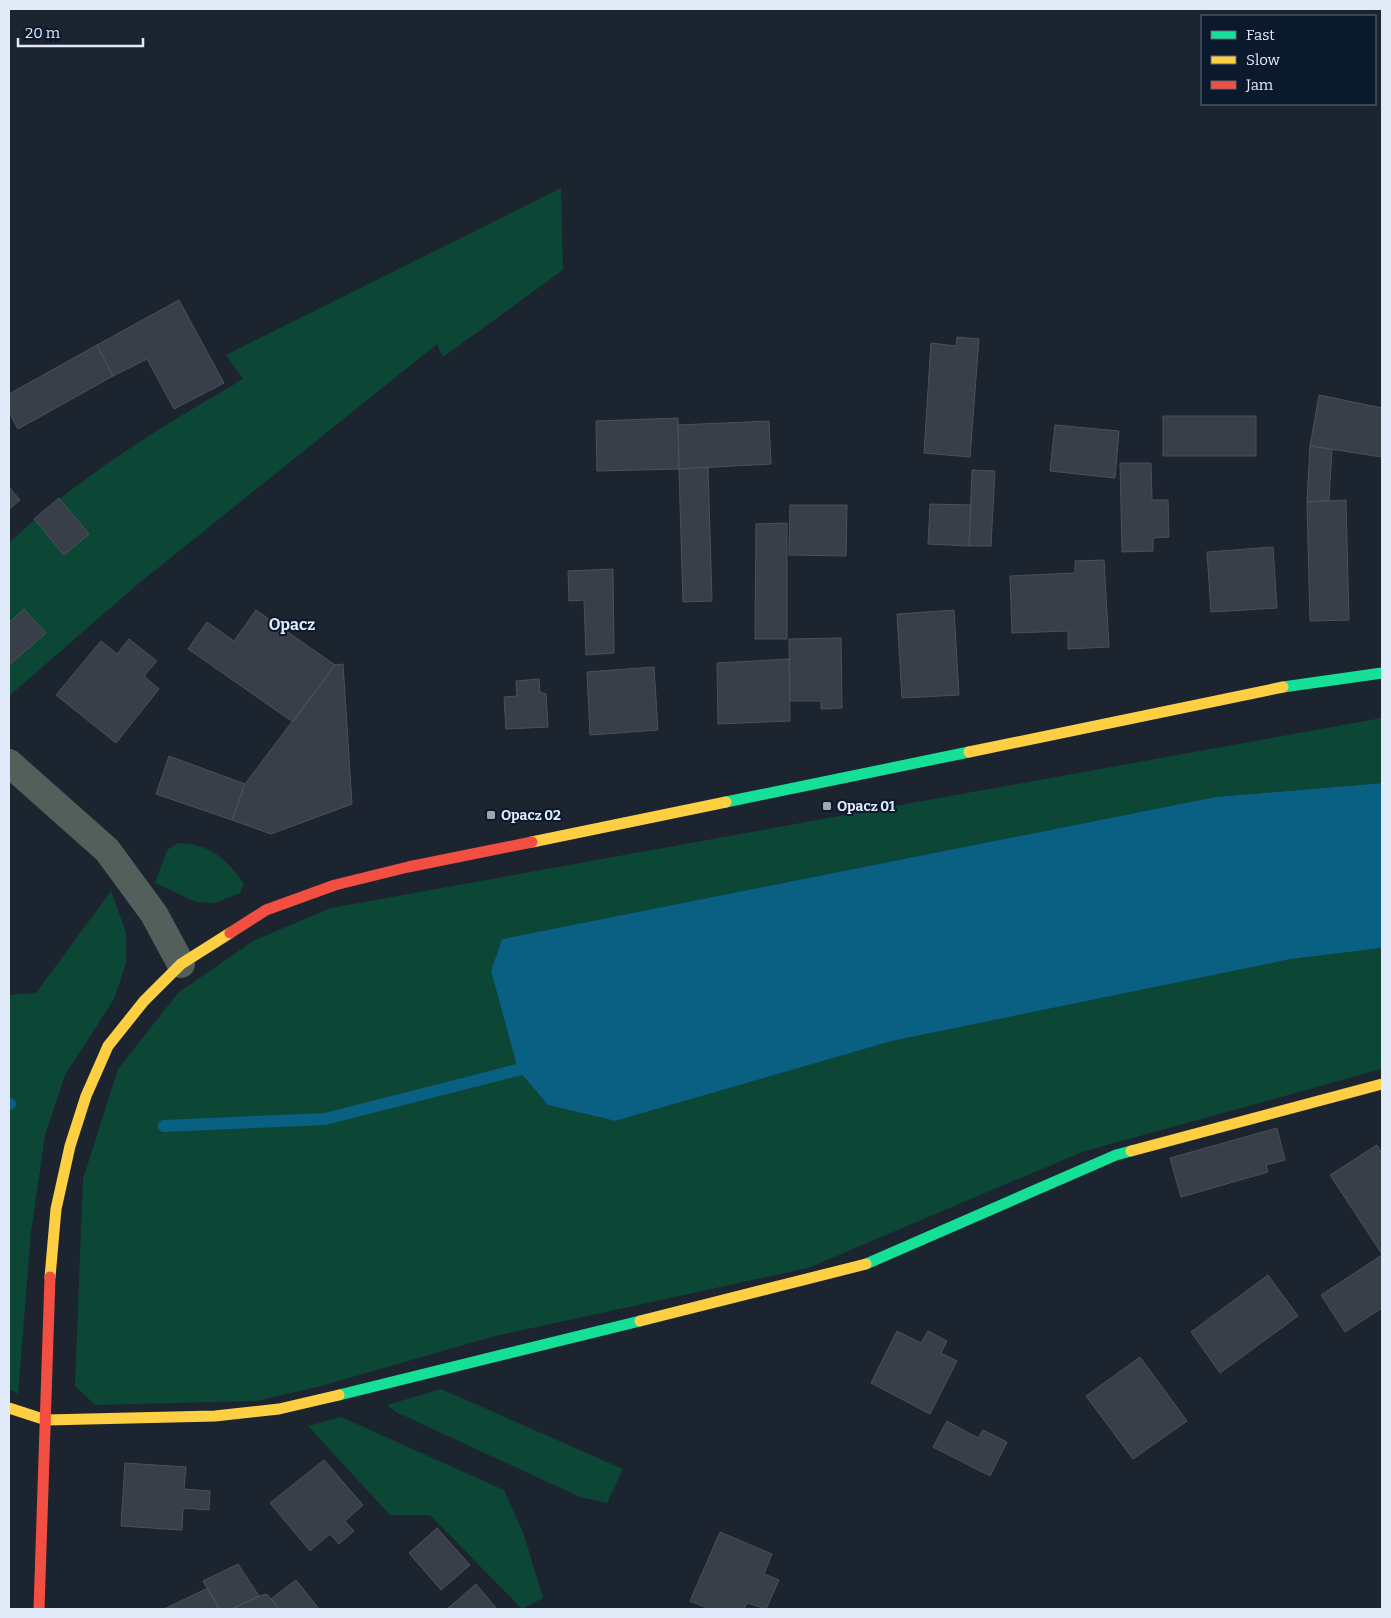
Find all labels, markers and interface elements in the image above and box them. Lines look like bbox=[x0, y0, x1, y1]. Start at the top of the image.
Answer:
scale bar bbox=[18, 15, 142, 47]
legend bbox=[1201, 15, 1376, 105]
text: 20 m bbox=[25, 24, 61, 42]
text: Fast bbox=[1246, 26, 1275, 44]
text: Slow bbox=[1246, 51, 1281, 69]
text: Jam bbox=[1245, 76, 1274, 94]
district label: Opacz bbox=[269, 615, 315, 634]
place label: Opacz 01 bbox=[837, 798, 895, 815]
marker: Opacz 01 bbox=[821, 800, 833, 812]
place label: Opacz 02 bbox=[501, 807, 561, 824]
marker: Opacz 02 bbox=[485, 809, 497, 821]

